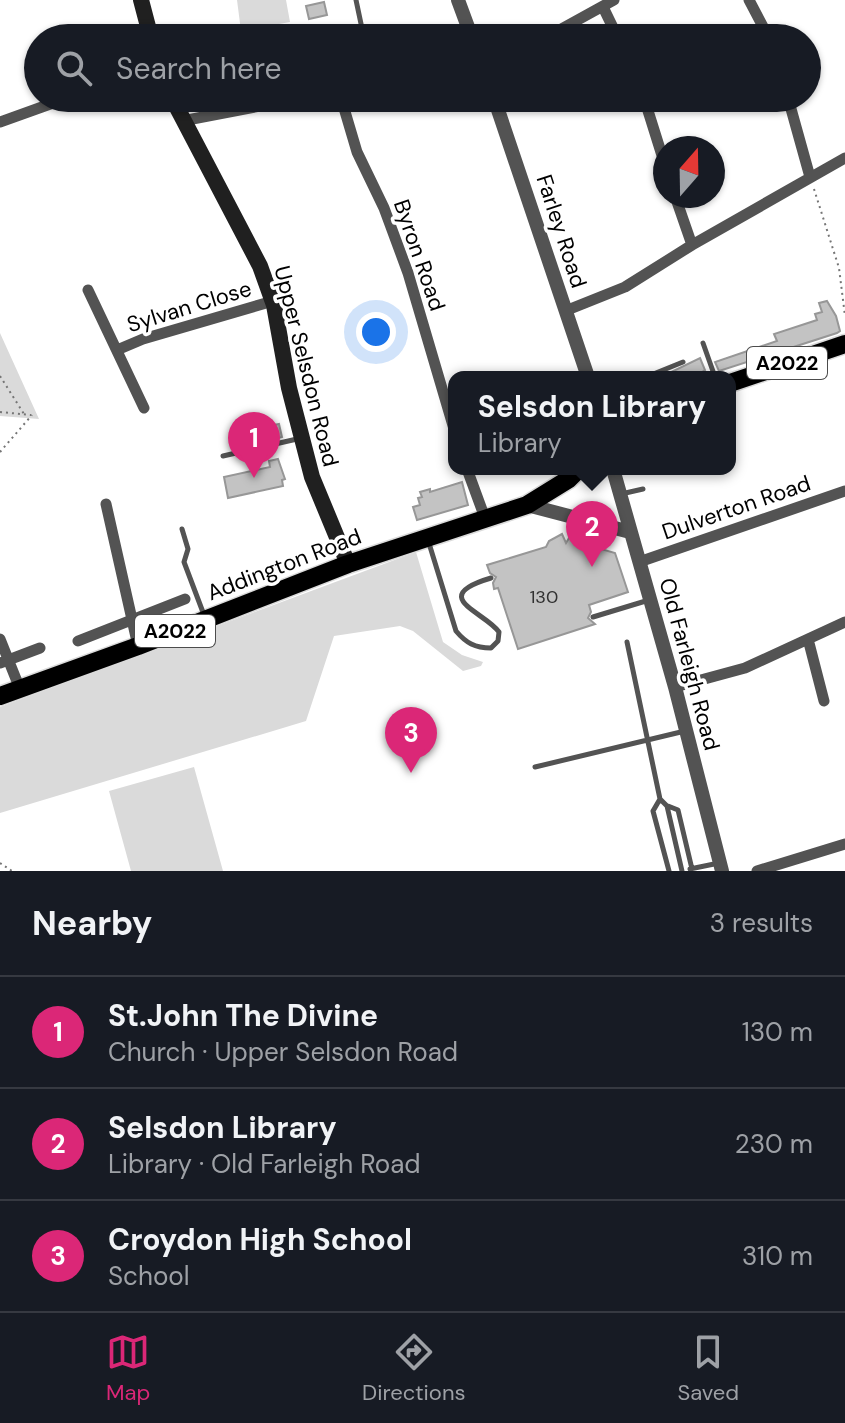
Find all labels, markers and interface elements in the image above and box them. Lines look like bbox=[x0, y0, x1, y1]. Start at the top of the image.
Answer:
search box bbox=[24, 24, 821, 112]
icon: search bbox=[52, 46, 96, 90]
text: Search here bbox=[116, 49, 282, 88]
north arrow bbox=[653, 136, 725, 208]
street label: Farley Road bbox=[530, 171, 593, 291]
street label: Byron Road bbox=[387, 196, 452, 315]
street label: Upper Selsdon Road bbox=[268, 263, 346, 470]
street label: Sylvan Close bbox=[123, 274, 255, 339]
your location bbox=[356, 312, 396, 352]
road number: A2022 bbox=[747, 347, 827, 379]
popup bbox=[448, 371, 736, 475]
text: Selsdon Library bbox=[478, 387, 706, 426]
pin: 1 bbox=[228, 412, 280, 478]
text: Library bbox=[478, 426, 562, 460]
street label: Dulverton Road bbox=[658, 468, 814, 546]
pin: 2 bbox=[566, 501, 618, 567]
street label: Addington Road bbox=[203, 522, 365, 607]
street label: Old Farleigh Road bbox=[653, 575, 726, 754]
house number: 130 bbox=[530, 585, 558, 609]
road number: A2022 bbox=[135, 615, 215, 647]
pin: 3 bbox=[385, 707, 437, 773]
text: Nearby bbox=[32, 901, 152, 946]
text: 3 results bbox=[710, 906, 813, 940]
text: St.John The Divine bbox=[108, 996, 378, 1035]
text: 1 bbox=[53, 1015, 63, 1049]
text: 130 m bbox=[742, 1015, 813, 1049]
text: Church · Upper Selsdon Road bbox=[108, 1035, 458, 1069]
text: Selsdon Library bbox=[108, 1108, 337, 1147]
text: 2 bbox=[50, 1127, 66, 1161]
text: 230 m bbox=[735, 1127, 813, 1161]
text: Library · Old Farleigh Road bbox=[108, 1147, 421, 1181]
text: Croydon High School bbox=[108, 1220, 412, 1259]
text: 3 bbox=[50, 1239, 66, 1273]
text: 310 m bbox=[742, 1239, 813, 1273]
text: School bbox=[108, 1259, 190, 1293]
tab: Map bbox=[106, 1330, 150, 1407]
tab: Directions bbox=[362, 1330, 466, 1407]
tab: Saved bbox=[677, 1330, 739, 1407]

